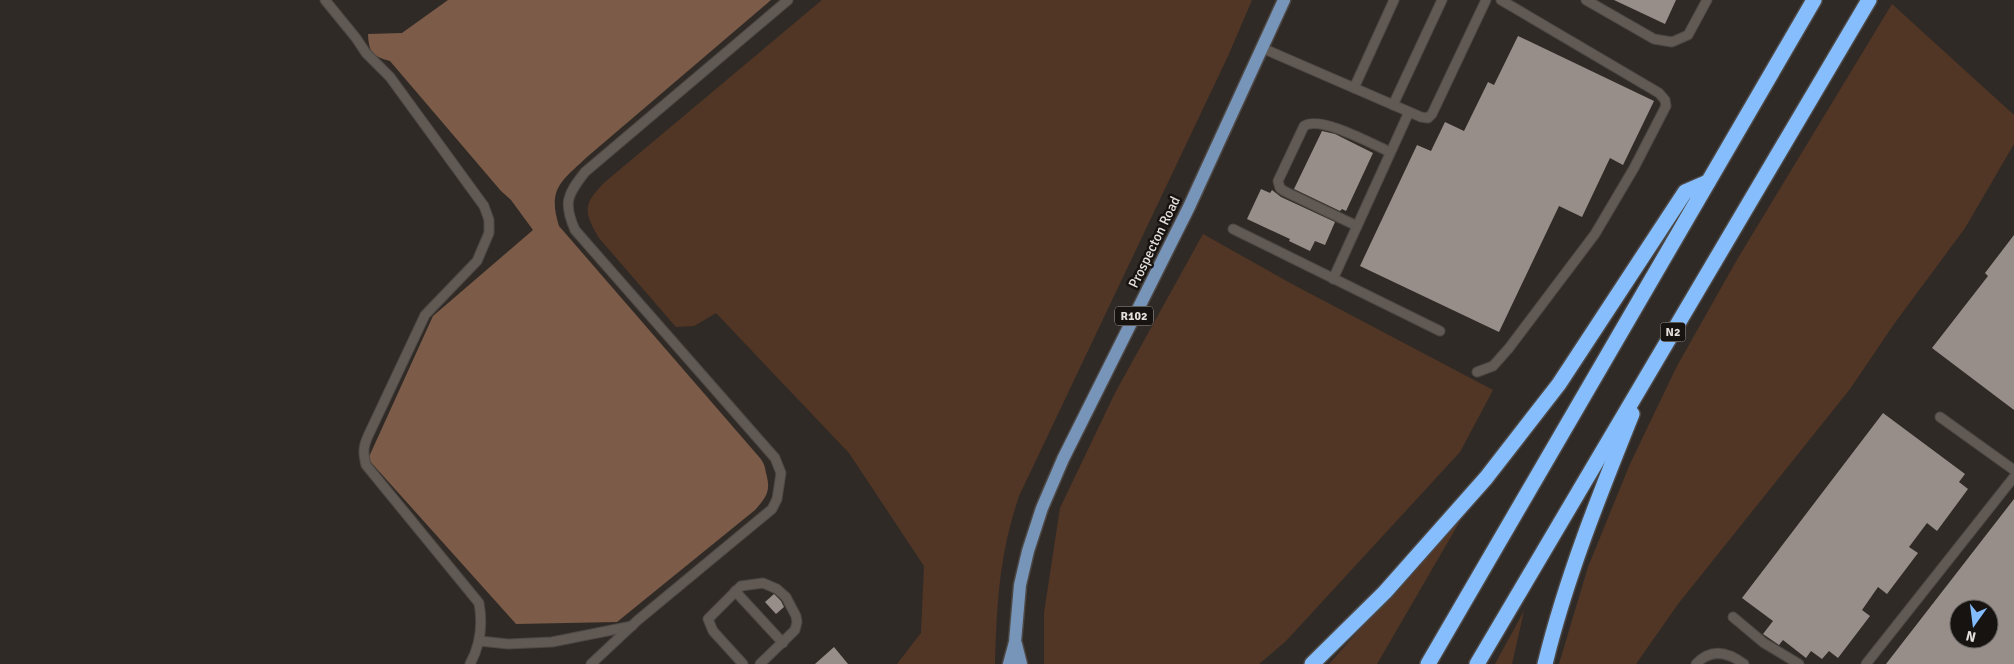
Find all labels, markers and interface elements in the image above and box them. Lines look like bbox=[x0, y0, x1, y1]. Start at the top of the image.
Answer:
street label: Prospecton Road bbox=[1125, 194, 1184, 291]
road number: R102 bbox=[1115, 306, 1153, 326]
road number: N2 bbox=[1660, 322, 1686, 342]
north arrow bbox=[1949, 599, 1999, 649]
text: N bbox=[1964, 627, 1978, 646]

